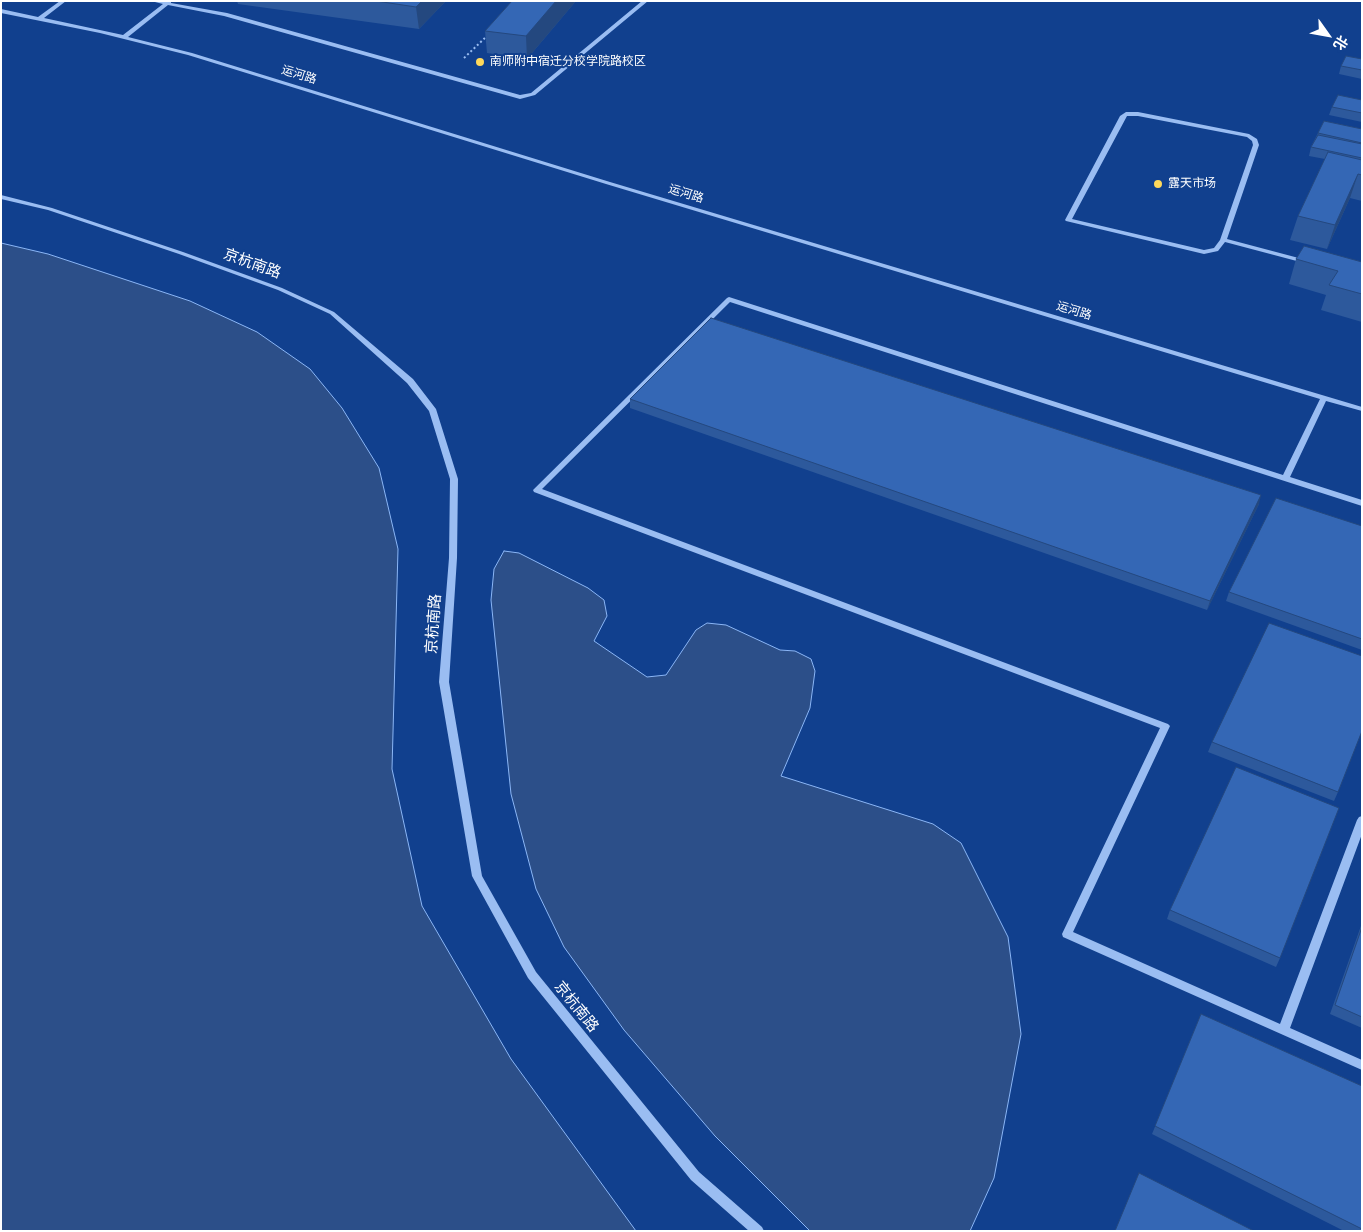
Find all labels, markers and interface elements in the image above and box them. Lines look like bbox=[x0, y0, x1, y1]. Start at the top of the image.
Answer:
north arrow bbox=[1303, 10, 1353, 60]
text: 北 bbox=[1330, 33, 1351, 53]
place label: 南师附中宿迁分校学院路校区 bbox=[490, 55, 646, 69]
marker: 南师附中宿迁分校学院路校区 bbox=[474, 56, 486, 68]
street label: 运河路 bbox=[280, 63, 318, 87]
place label: 露天市场 bbox=[1168, 177, 1216, 191]
marker: 露天市场 bbox=[1152, 178, 1164, 190]
street label: 运河路 bbox=[667, 182, 705, 206]
street label: 京杭南路 bbox=[221, 245, 283, 283]
street label: 运河路 bbox=[1055, 299, 1093, 323]
street label: 京杭南路 bbox=[423, 593, 445, 655]
street label: 京杭南路 bbox=[550, 978, 602, 1036]

